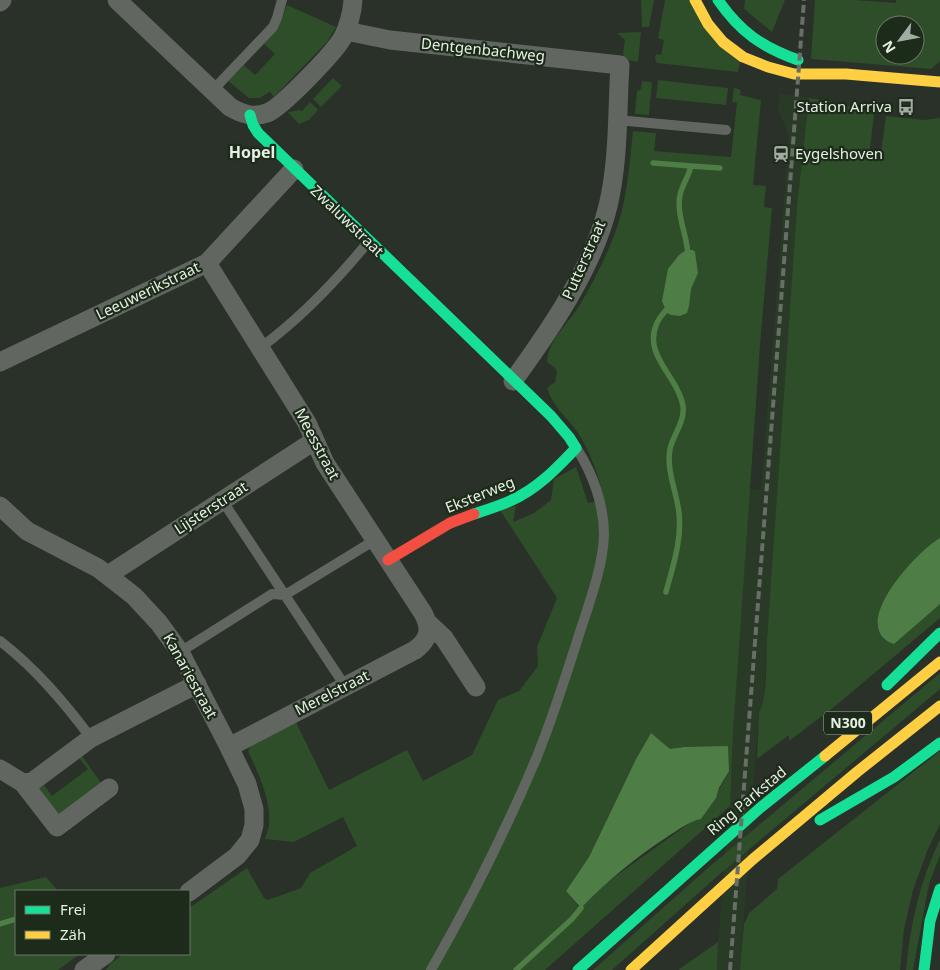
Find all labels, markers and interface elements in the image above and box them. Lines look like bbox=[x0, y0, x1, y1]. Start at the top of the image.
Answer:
north arrow bbox=[875, 15, 925, 65]
street label: Dentgenbachweg bbox=[420, 33, 546, 65]
text: N bbox=[877, 37, 900, 57]
place label: Station Arriva bbox=[797, 96, 892, 116]
bus stop icon: Station Arriva bbox=[896, 97, 916, 117]
district label: Hopel bbox=[229, 141, 275, 163]
place label: Eygelshoven bbox=[795, 143, 883, 163]
station icon: Eygelshoven bbox=[771, 144, 791, 164]
street label: Zwaluwstraat bbox=[307, 180, 389, 261]
street label: Putterstraat bbox=[557, 216, 610, 302]
street label: Leeuwerikstraat bbox=[92, 256, 203, 324]
street label: Meesstraat bbox=[291, 404, 345, 483]
street label: Eksterweg bbox=[442, 471, 517, 517]
street label: Lijsterstraat bbox=[170, 476, 251, 538]
street label: Kanariestraat bbox=[159, 629, 223, 722]
street label: Merelstraat bbox=[291, 665, 373, 719]
road number: N300 bbox=[824, 711, 872, 734]
street label: Ring Parkstad bbox=[703, 761, 790, 839]
legend bbox=[15, 890, 190, 955]
text: Frei bbox=[60, 899, 86, 919]
text: Zäh bbox=[60, 924, 86, 944]

